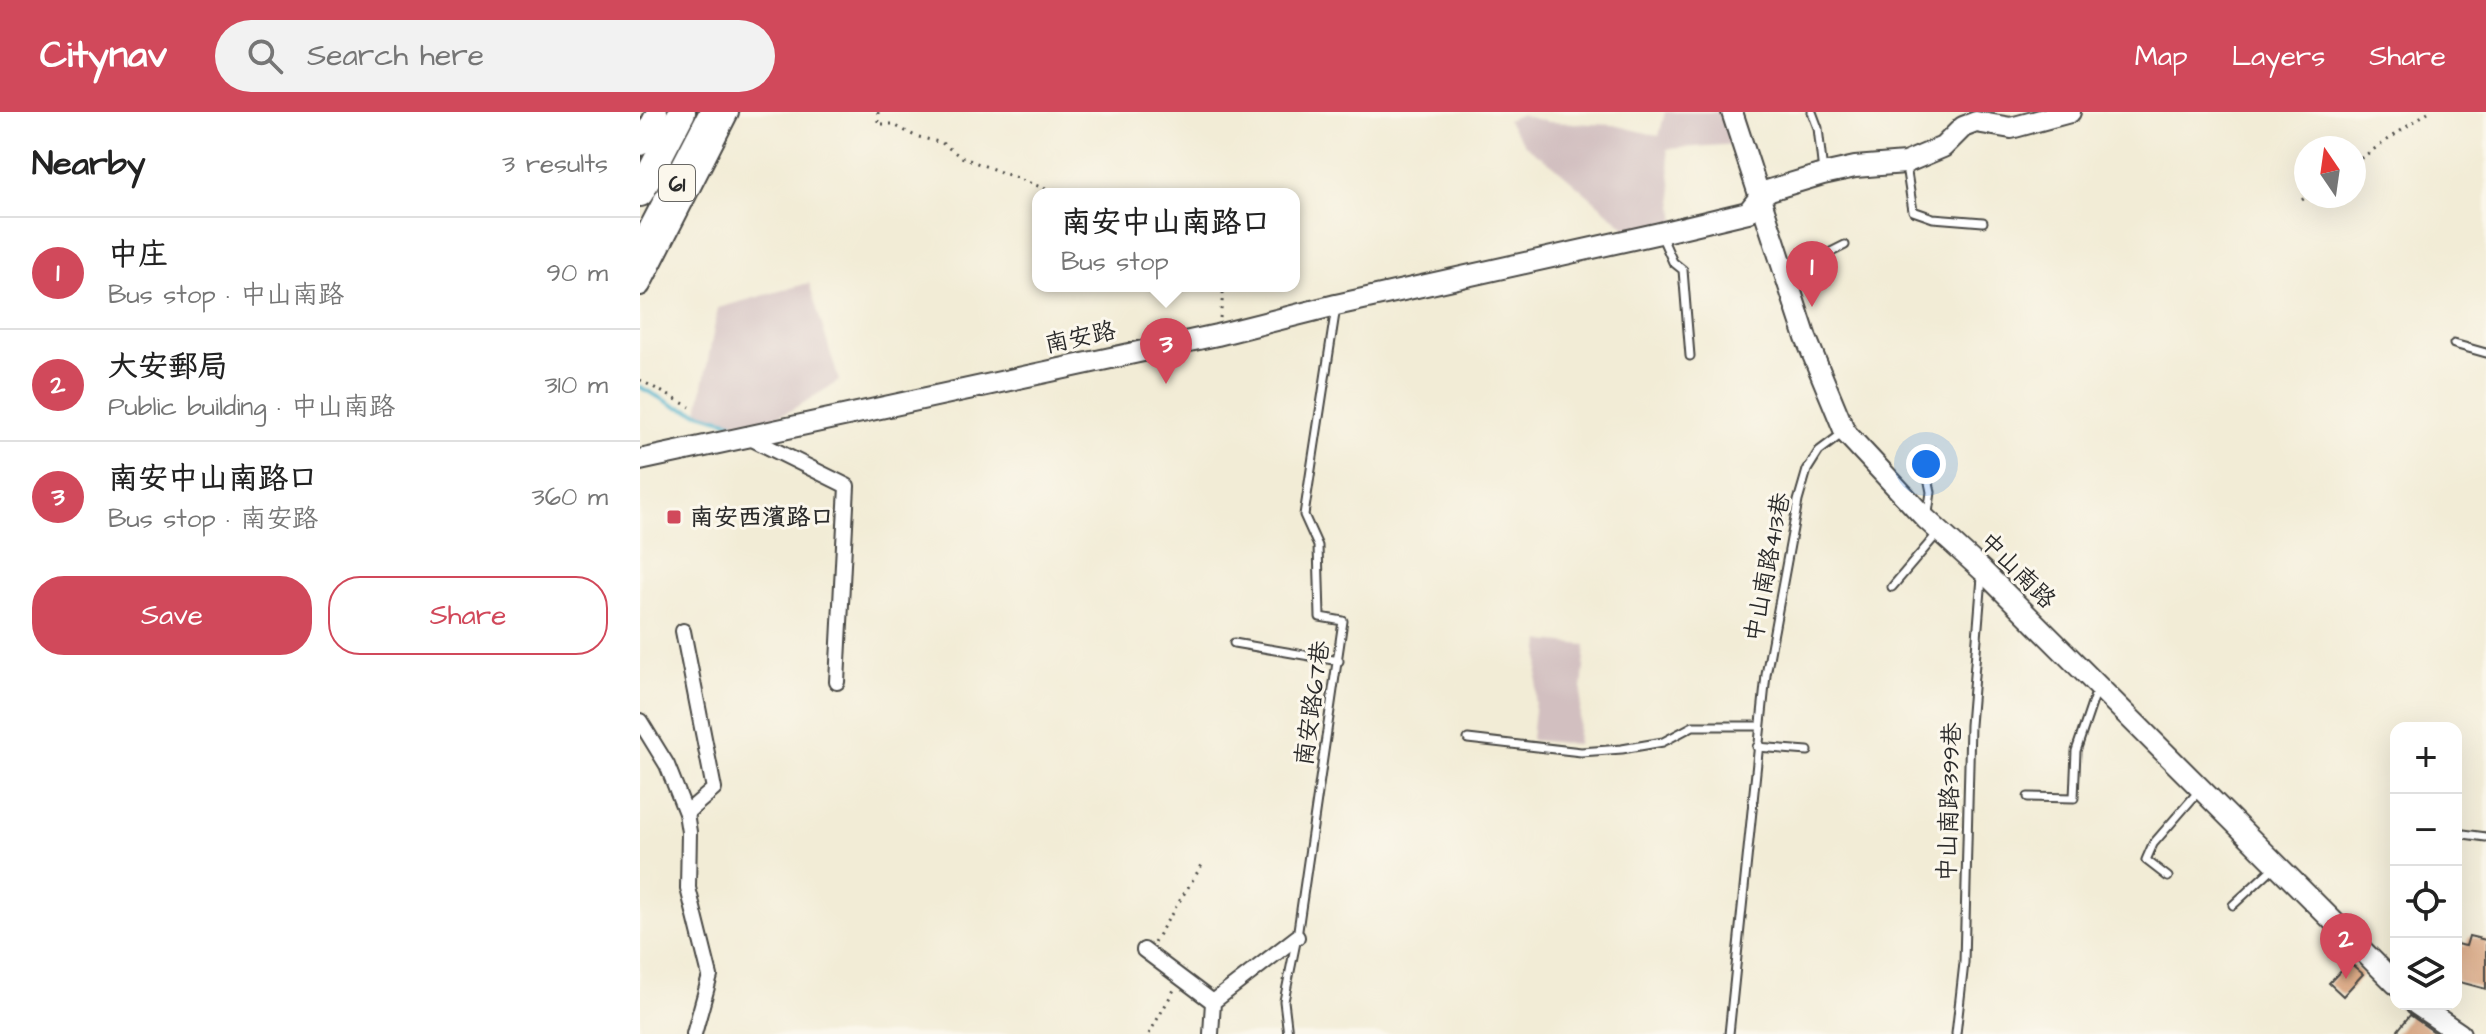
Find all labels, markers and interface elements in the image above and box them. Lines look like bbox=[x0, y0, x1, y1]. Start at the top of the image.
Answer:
search box bbox=[215, 20, 775, 92]
text: Citynav bbox=[40, 30, 167, 82]
icon: search bbox=[243, 34, 287, 78]
text: Search here bbox=[307, 35, 484, 77]
text: Map bbox=[2135, 37, 2188, 76]
text: Layers bbox=[2232, 37, 2325, 76]
text: Share bbox=[2369, 37, 2446, 76]
north arrow bbox=[2294, 136, 2366, 208]
text: Nearby bbox=[32, 140, 146, 188]
text: 3 results bbox=[502, 146, 608, 182]
road number: 61 bbox=[659, 165, 695, 201]
popup bbox=[1032, 188, 1300, 292]
text: 南安中山南路口 bbox=[1061, 202, 1271, 244]
text: 中庄 bbox=[108, 234, 168, 276]
pin: 1 bbox=[1786, 241, 1838, 307]
text: Bus stop bbox=[1061, 244, 1169, 280]
text: 1 bbox=[56, 255, 60, 291]
text: 90 m bbox=[546, 255, 608, 291]
text: Bus stop · 中山南路 bbox=[108, 277, 344, 313]
street label: 南安路 bbox=[1041, 314, 1119, 362]
pin: 3 bbox=[1140, 318, 1192, 384]
text: 大安郵局 bbox=[108, 346, 228, 388]
text: 2 bbox=[51, 367, 65, 403]
text: 310 m bbox=[544, 367, 608, 403]
text: Public building · 中山南路 bbox=[108, 389, 395, 425]
your location bbox=[1906, 444, 1946, 484]
text: 南安中山南路口 bbox=[108, 458, 318, 500]
text: 3 bbox=[51, 479, 65, 515]
text: 360 m bbox=[531, 479, 608, 515]
street label: 中山南路413巷 bbox=[1737, 490, 1799, 645]
text: Bus stop · 南安路 bbox=[108, 501, 318, 537]
place label: 南安西濱路口 bbox=[690, 501, 834, 535]
marker: 南安西濱路口 bbox=[665, 508, 683, 526]
street label: 中山南路 bbox=[1971, 525, 2063, 617]
button: Save bbox=[32, 576, 312, 655]
button: Share bbox=[328, 576, 608, 655]
street label: 南安路67巷 bbox=[1287, 638, 1339, 768]
street label: 中山南路399巷 bbox=[1930, 722, 1970, 882]
map controls bbox=[2390, 722, 2462, 1010]
button: + bbox=[2390, 722, 2462, 794]
button: − bbox=[2390, 794, 2462, 866]
button: locate bbox=[2390, 866, 2462, 938]
pin: 2 bbox=[2320, 913, 2372, 979]
button: layers bbox=[2390, 938, 2462, 1010]

